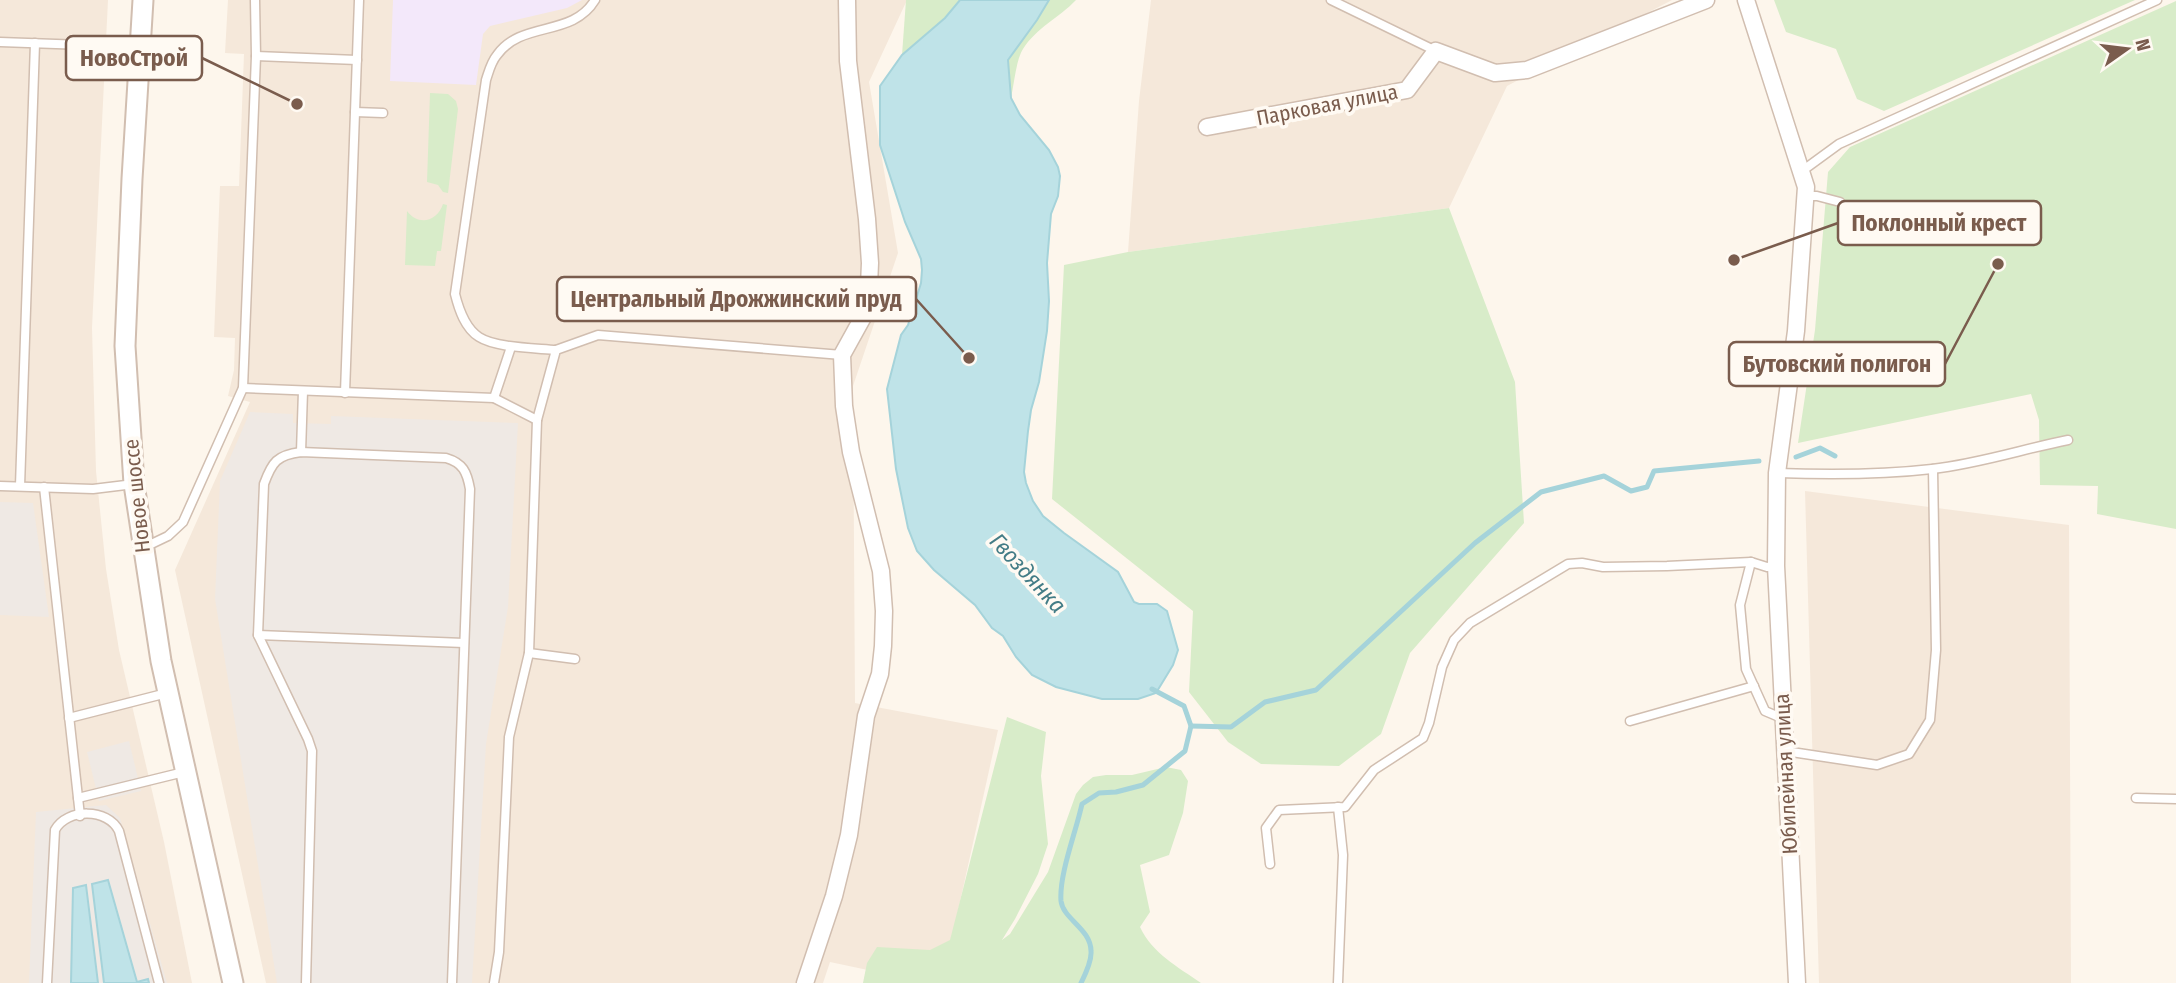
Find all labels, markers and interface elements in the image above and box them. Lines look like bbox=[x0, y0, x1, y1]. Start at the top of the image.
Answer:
north arrow bbox=[2092, 14, 2162, 84]
callout: НовоСтрой bbox=[66, 36, 202, 80]
text: N bbox=[2130, 37, 2156, 53]
text: НовоСтрой bbox=[80, 44, 188, 72]
street label: Парковая улица bbox=[1254, 79, 1400, 131]
callout: Поклонный крест bbox=[1838, 201, 2041, 245]
text: Поклонный крест bbox=[1852, 209, 2028, 237]
callout: Центральный Дрожжинский пруд bbox=[557, 277, 916, 321]
text: Центральный Дрожжинский пруд bbox=[570, 285, 902, 313]
callout: Бутовский полигон bbox=[1729, 342, 1945, 386]
text: Бутовский полигон bbox=[1743, 350, 1931, 378]
street label: Новое шоссе bbox=[118, 438, 156, 554]
water label: Гвоздянка bbox=[984, 527, 1072, 619]
street label: Юбилейная улица bbox=[1769, 693, 1803, 855]

